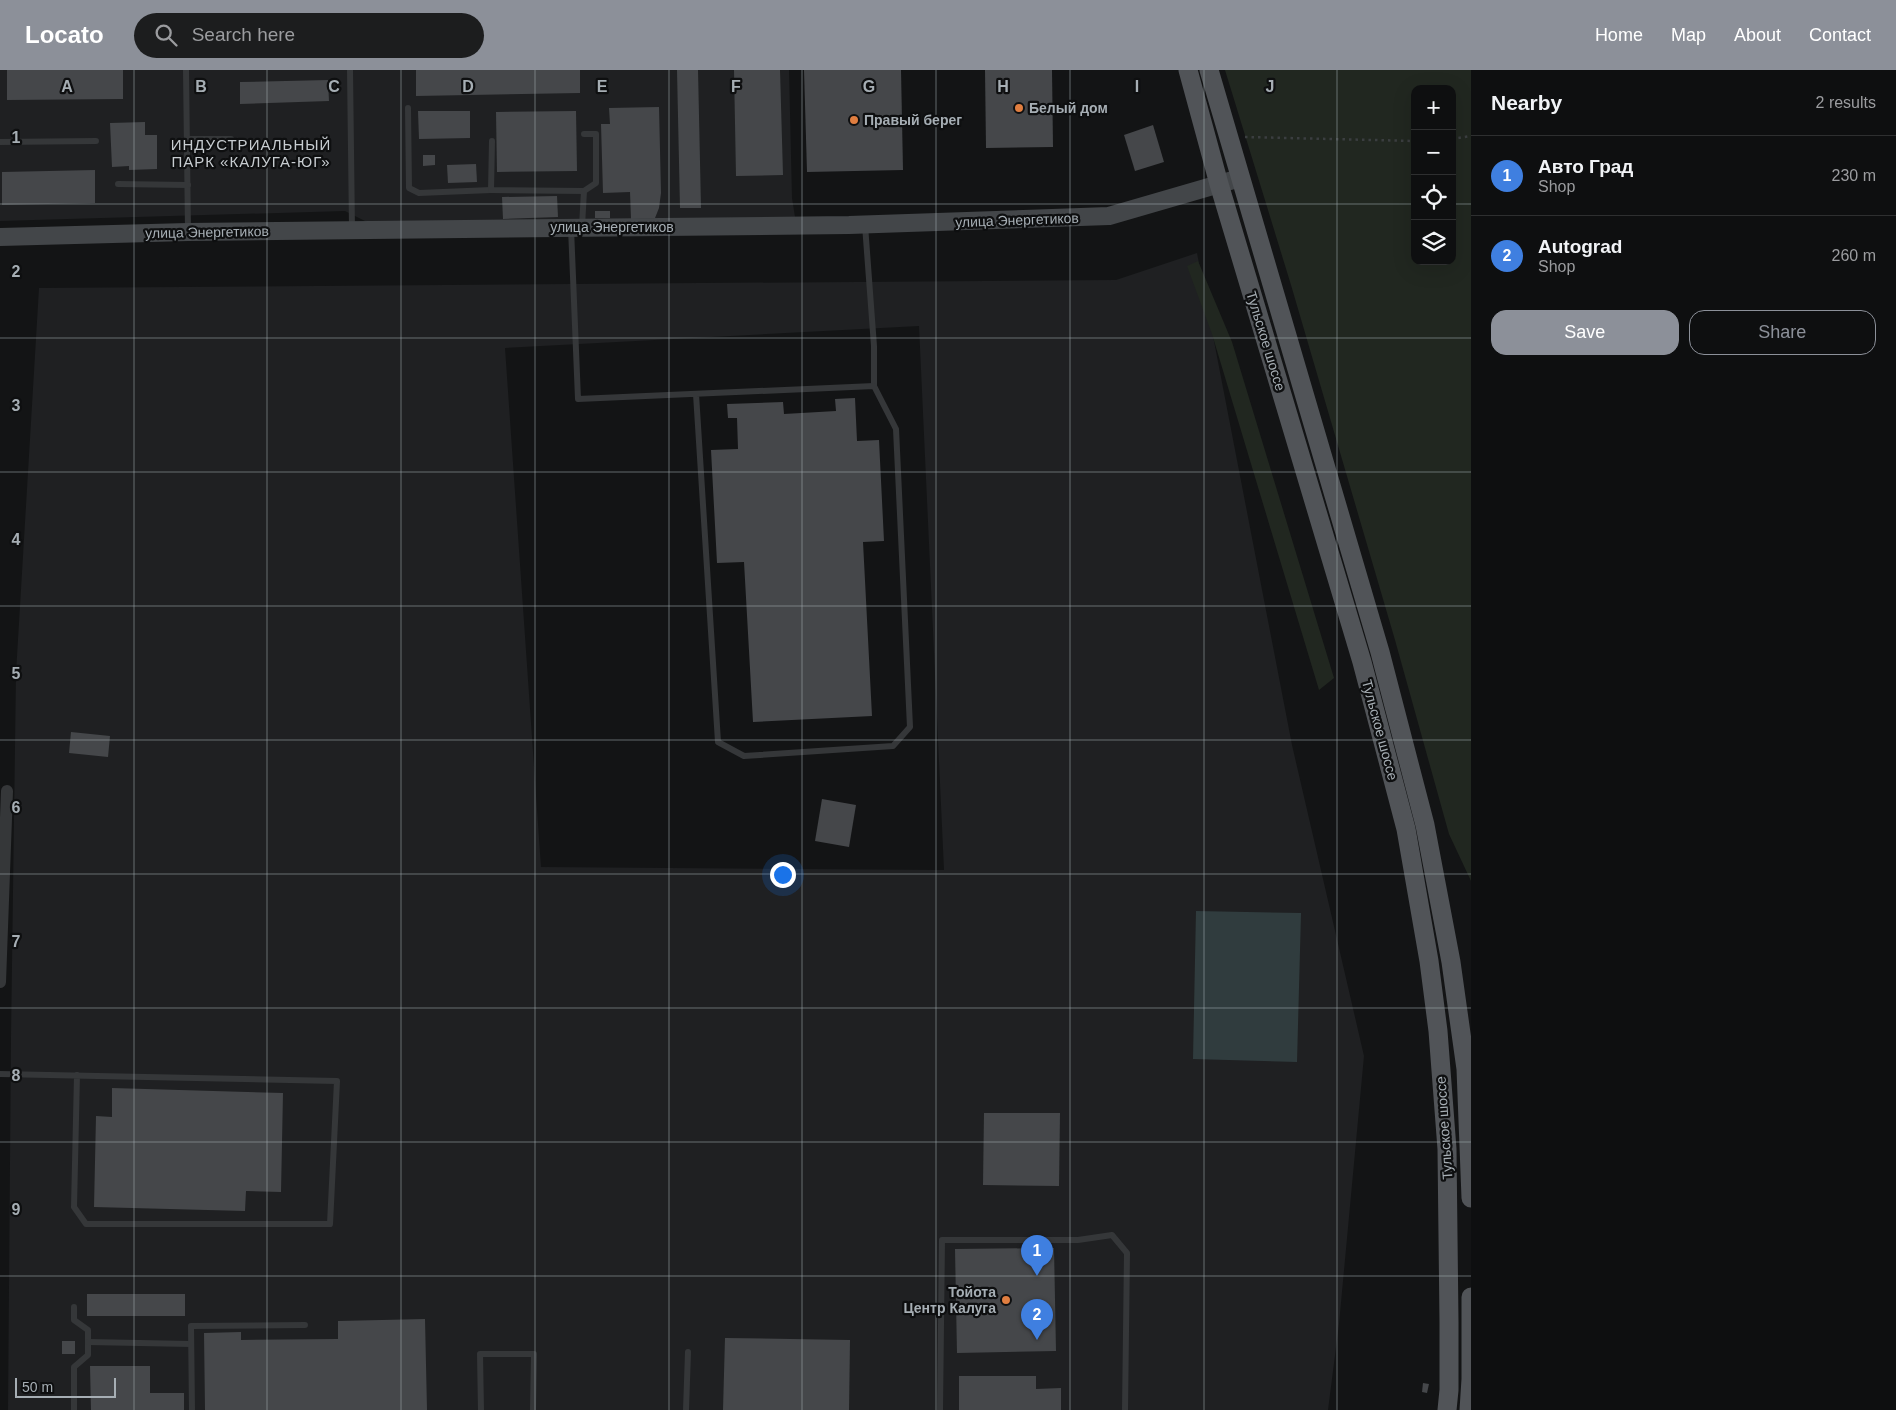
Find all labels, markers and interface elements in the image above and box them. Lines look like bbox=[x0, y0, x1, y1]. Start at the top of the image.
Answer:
search box bbox=[134, 13, 484, 58]
text: Locato bbox=[25, 21, 104, 48]
icon: search bbox=[152, 21, 180, 49]
text: Search here bbox=[192, 24, 295, 45]
text: Home bbox=[1595, 25, 1643, 45]
text: Map bbox=[1671, 25, 1706, 45]
text: About bbox=[1734, 25, 1781, 45]
text: Contact bbox=[1809, 25, 1871, 45]
text: A bbox=[61, 78, 73, 95]
text: B bbox=[195, 78, 207, 95]
text: C bbox=[328, 78, 340, 95]
text: D bbox=[462, 78, 474, 95]
text: E bbox=[597, 78, 608, 95]
text: F bbox=[731, 78, 741, 95]
text: G bbox=[863, 78, 875, 95]
text: H bbox=[997, 78, 1009, 95]
text: I bbox=[1135, 78, 1139, 95]
text: J bbox=[1266, 78, 1274, 95]
map controls bbox=[1411, 85, 1456, 265]
button: + bbox=[1411, 85, 1456, 130]
text: Nearby bbox=[1491, 91, 1562, 114]
text: 2 results bbox=[1816, 94, 1876, 111]
place label: Белый дом bbox=[1029, 100, 1108, 116]
marker: Белый дом bbox=[1013, 102, 1025, 114]
place label: Правый берег bbox=[864, 112, 962, 128]
marker: Правый берег bbox=[848, 114, 860, 126]
text: 1 bbox=[12, 129, 21, 146]
button: − bbox=[1411, 130, 1456, 175]
district label: ИНДУСТРИАЛЬНЫЙ ПАРК «КАЛУГА-ЮГ» bbox=[171, 136, 331, 170]
text: Авто Град bbox=[1538, 156, 1633, 177]
text: 1 bbox=[1503, 167, 1511, 184]
text: 230 m bbox=[1832, 167, 1876, 184]
button: locate bbox=[1411, 175, 1456, 220]
text: Shop bbox=[1538, 178, 1575, 195]
street label: улица Энергетиков bbox=[955, 210, 1079, 230]
street label: улица Энергетиков bbox=[550, 219, 674, 235]
button: layers bbox=[1411, 220, 1456, 265]
street label: улица Энергетиков bbox=[145, 223, 269, 241]
text: Autograd bbox=[1538, 236, 1622, 257]
text: 2 bbox=[1503, 247, 1511, 264]
text: 260 m bbox=[1832, 247, 1876, 264]
text: Shop bbox=[1538, 258, 1575, 275]
text: 2 bbox=[12, 263, 21, 280]
street label: Тульское шоссе bbox=[1243, 289, 1289, 393]
button: Save bbox=[1491, 310, 1679, 355]
button: Share bbox=[1689, 310, 1876, 355]
text: 3 bbox=[12, 397, 21, 414]
text: 4 bbox=[12, 531, 21, 548]
text: 5 bbox=[12, 665, 21, 682]
street label: Тульское шоссе bbox=[1359, 678, 1401, 782]
text: 6 bbox=[12, 799, 21, 816]
your location bbox=[770, 862, 796, 888]
text: 7 bbox=[12, 933, 21, 950]
text: 8 bbox=[12, 1067, 21, 1084]
street label: Тульское шоссе bbox=[1432, 1076, 1456, 1180]
text: 9 bbox=[12, 1201, 21, 1218]
pin: 1 bbox=[1021, 1235, 1053, 1276]
place label: Тойота Центр Калуга bbox=[903, 1284, 996, 1316]
marker: Тойота Центр Калуга bbox=[1000, 1294, 1012, 1306]
pin: 2 bbox=[1021, 1299, 1053, 1340]
scale bar bbox=[15, 1375, 116, 1398]
text: 50 m bbox=[22, 1379, 53, 1395]

